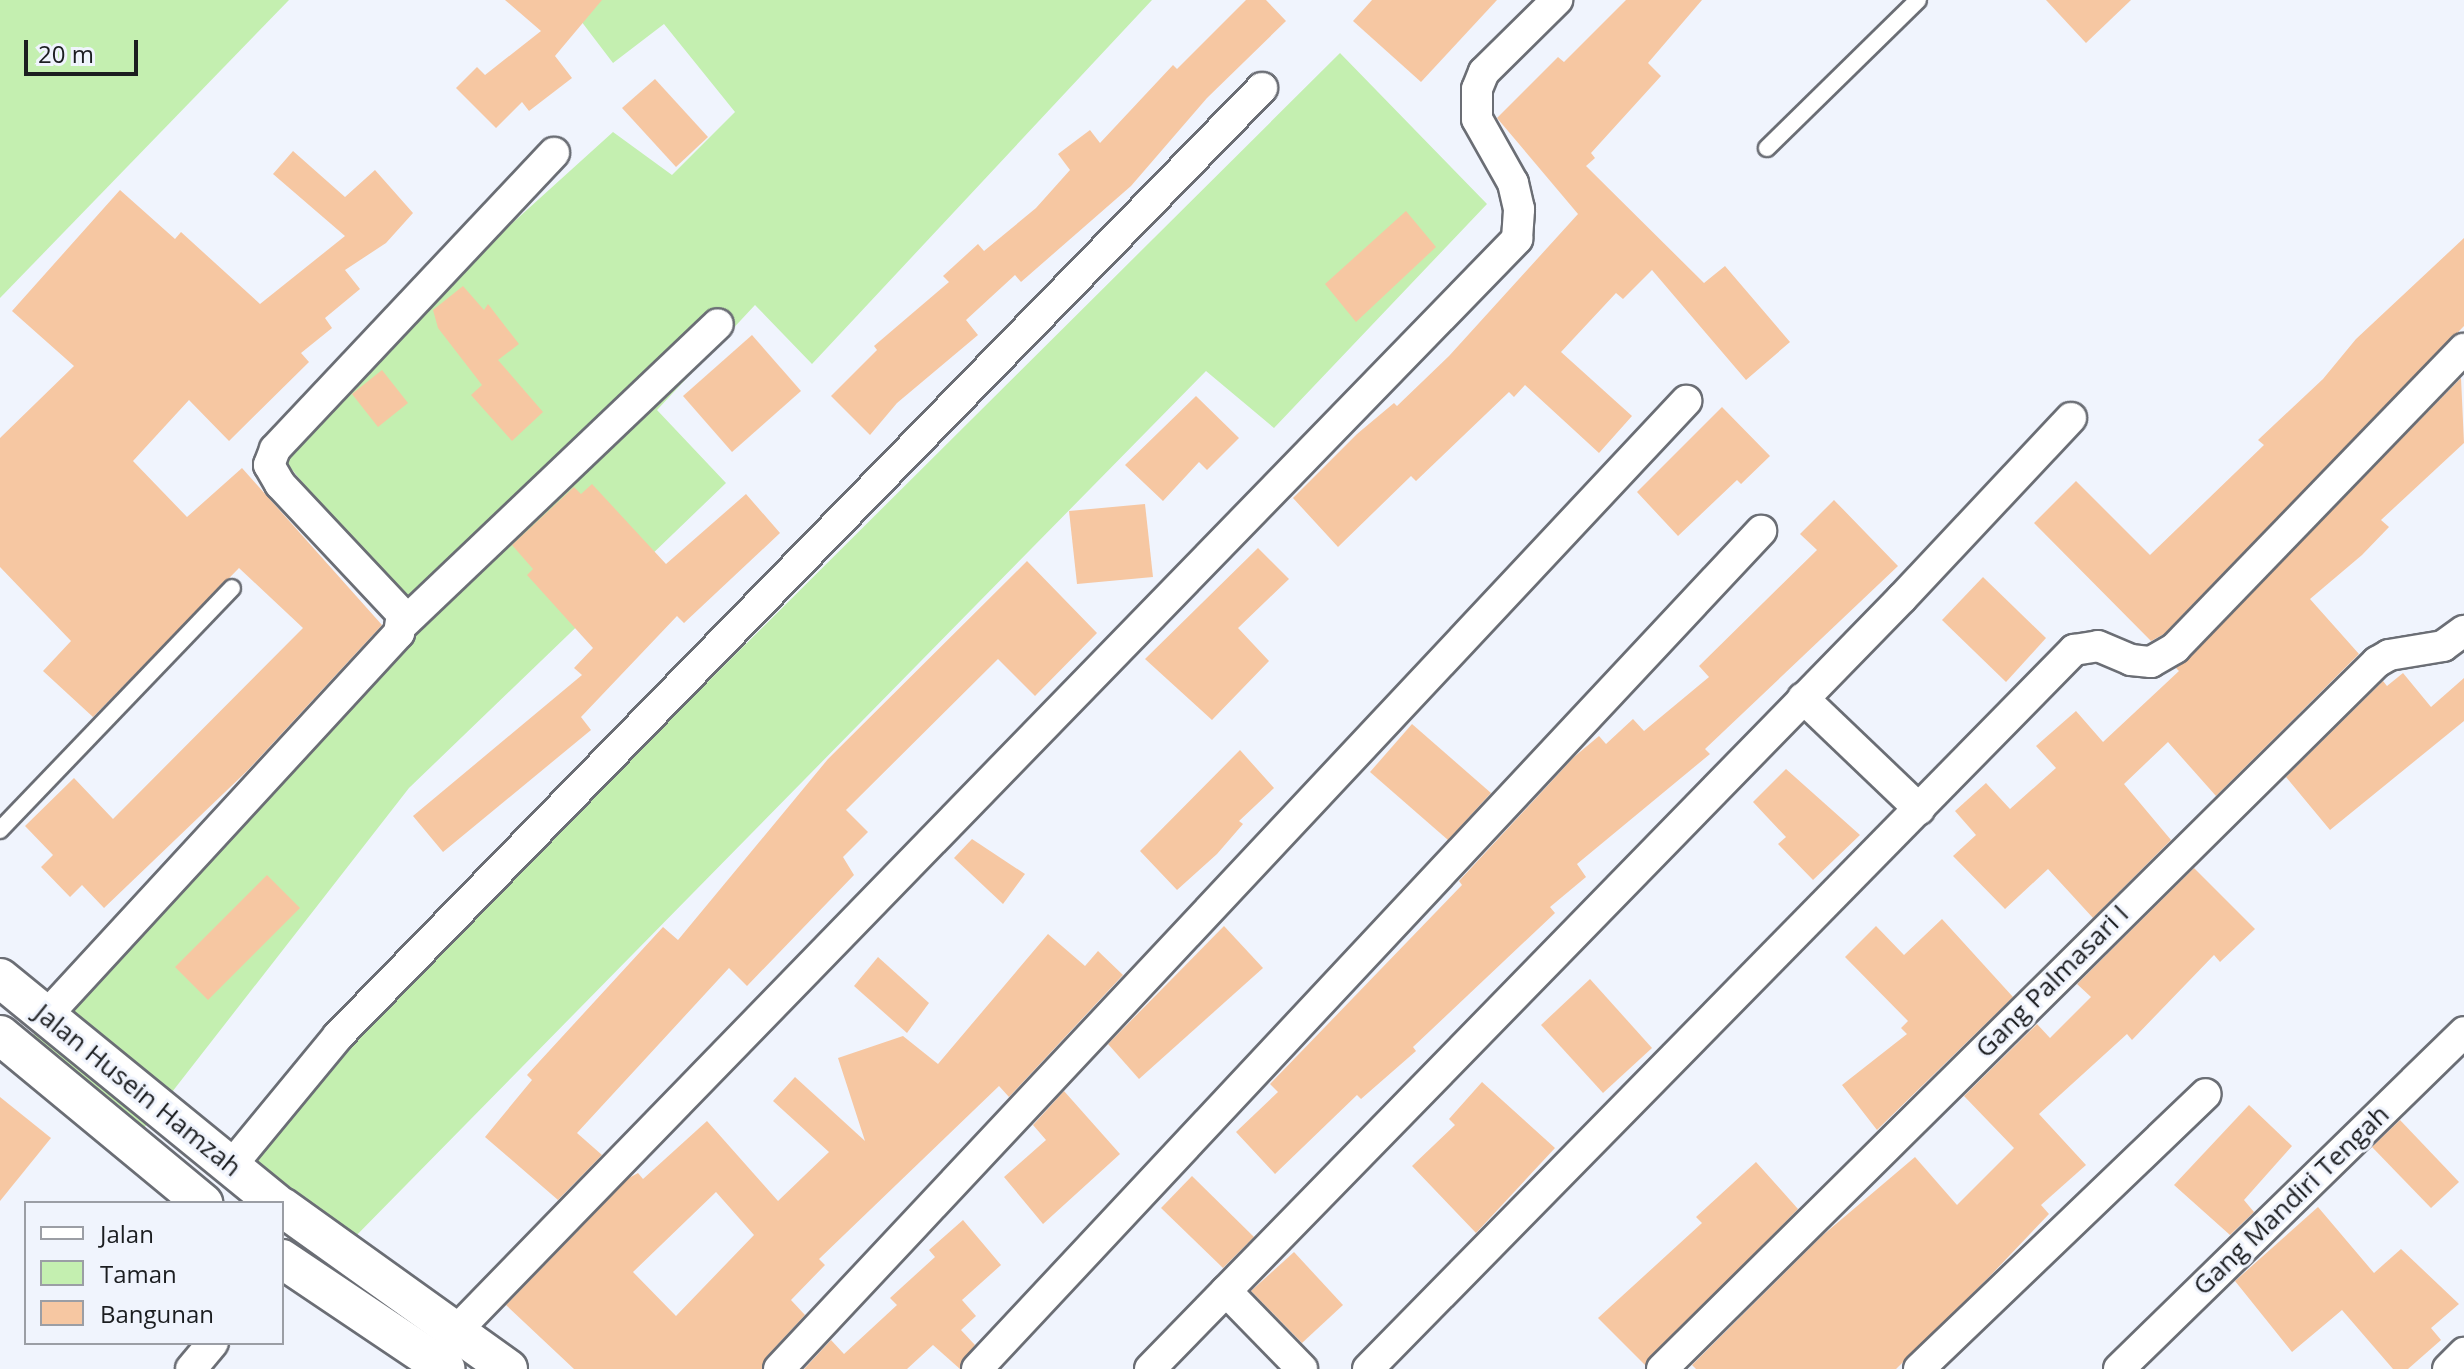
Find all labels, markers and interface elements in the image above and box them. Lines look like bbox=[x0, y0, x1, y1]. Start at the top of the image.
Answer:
scale bar bbox=[28, 24, 142, 74]
text: 20 m bbox=[38, 37, 94, 70]
street label: Gang Palmasari I bbox=[1969, 898, 2135, 1064]
street label: Jalan Husein Hamzah bbox=[28, 997, 248, 1183]
street label: Gang Mandiri Tengah bbox=[2187, 1099, 2395, 1301]
legend bbox=[24, 1201, 284, 1345]
text: Jalan bbox=[100, 1217, 154, 1250]
text: Taman bbox=[100, 1257, 177, 1290]
text: Bangunan bbox=[100, 1297, 214, 1330]

